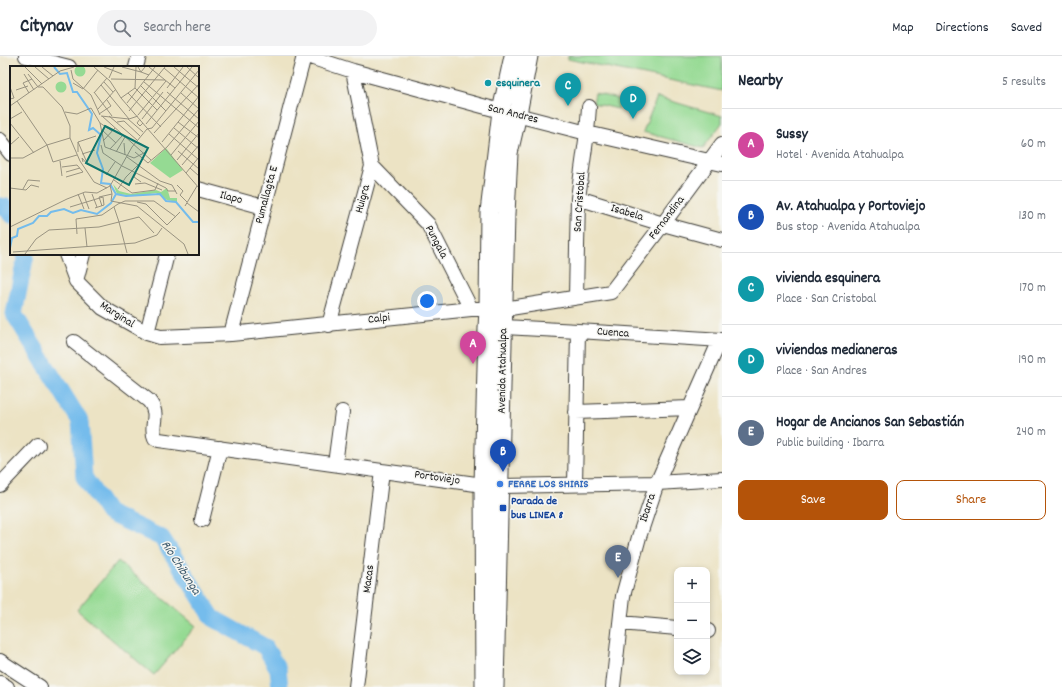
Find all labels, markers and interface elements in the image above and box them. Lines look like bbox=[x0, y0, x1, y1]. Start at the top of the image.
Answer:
search box bbox=[97, 10, 377, 46]
text: Citynav bbox=[20, 14, 73, 41]
icon: search bbox=[111, 17, 133, 39]
text: Search here bbox=[143, 17, 211, 39]
text: Map bbox=[892, 18, 914, 38]
text: Directions bbox=[936, 18, 989, 38]
text: Saved bbox=[1011, 18, 1042, 38]
inset map bbox=[10, 66, 199, 255]
text: Nearby bbox=[738, 70, 782, 94]
pin: C bbox=[555, 73, 581, 106]
text: 5 results bbox=[1002, 73, 1046, 92]
place label: esquinera bbox=[496, 75, 541, 92]
marker: esquinera bbox=[483, 78, 493, 88]
pin: D bbox=[620, 86, 646, 119]
street label: San Andres bbox=[486, 99, 540, 129]
text: Sussy bbox=[776, 124, 808, 146]
text: A bbox=[747, 135, 755, 154]
text: 60 m bbox=[1021, 135, 1046, 154]
text: Hotel · Avenida Atahualpa bbox=[776, 146, 904, 165]
street label: Pumallagta E bbox=[251, 164, 283, 226]
street label: San Cristobal bbox=[569, 171, 591, 233]
street label: Huigra bbox=[351, 183, 375, 215]
street label: Ilapo bbox=[218, 187, 244, 209]
street label: Fernandina bbox=[645, 192, 689, 243]
text: Av. Atahualpa y Portoviejo bbox=[776, 196, 925, 218]
street label: Isabela bbox=[609, 200, 646, 226]
text: B bbox=[748, 207, 754, 226]
text: 130 m bbox=[1018, 207, 1046, 226]
text: Bus stop · Avenida Atahualpa bbox=[776, 218, 920, 237]
street label: Pungala bbox=[420, 222, 452, 262]
text: vivienda esquinera bbox=[776, 268, 880, 290]
text: C bbox=[748, 279, 754, 298]
text: 170 m bbox=[1019, 279, 1046, 298]
text: Place · San Cristobal bbox=[776, 290, 876, 309]
your location bbox=[417, 291, 437, 311]
street label: Marginal bbox=[96, 297, 138, 333]
street label: Calpi bbox=[367, 309, 391, 329]
street label: Cuenca bbox=[596, 323, 630, 343]
street label: Avenida Atahualpa bbox=[494, 328, 512, 414]
pin: A bbox=[460, 331, 486, 364]
text: viviendas medianeras bbox=[776, 340, 898, 362]
text: D bbox=[748, 351, 754, 370]
text: 190 m bbox=[1018, 351, 1046, 370]
text: Place · San Andres bbox=[776, 362, 867, 381]
text: Hogar de Ancianos San Sebastián bbox=[776, 412, 964, 434]
text: E bbox=[748, 423, 754, 442]
text: 240 m bbox=[1016, 423, 1046, 442]
text: Public building · Ibarra bbox=[776, 434, 884, 453]
pin: B bbox=[490, 439, 516, 472]
street label: Portoviejo bbox=[413, 466, 461, 490]
place label: FERRE LOS SHIRIS bbox=[508, 476, 589, 493]
marker: FERRE LOS SHIRIS bbox=[495, 479, 505, 489]
button: Save bbox=[738, 480, 888, 520]
button: Share bbox=[896, 480, 1046, 520]
street label: Ibarra bbox=[635, 491, 661, 524]
place label: Parada de bus LINEA 8 bbox=[511, 493, 563, 524]
marker: Parada de bus LINEA 8 bbox=[498, 503, 508, 513]
water label: Río Chibunga bbox=[155, 537, 205, 600]
pin: E bbox=[605, 545, 631, 578]
street label: Macas bbox=[359, 564, 379, 594]
map controls bbox=[674, 567, 710, 675]
button: + bbox=[674, 567, 710, 603]
button: − bbox=[674, 603, 710, 639]
button: layers bbox=[674, 639, 710, 675]

